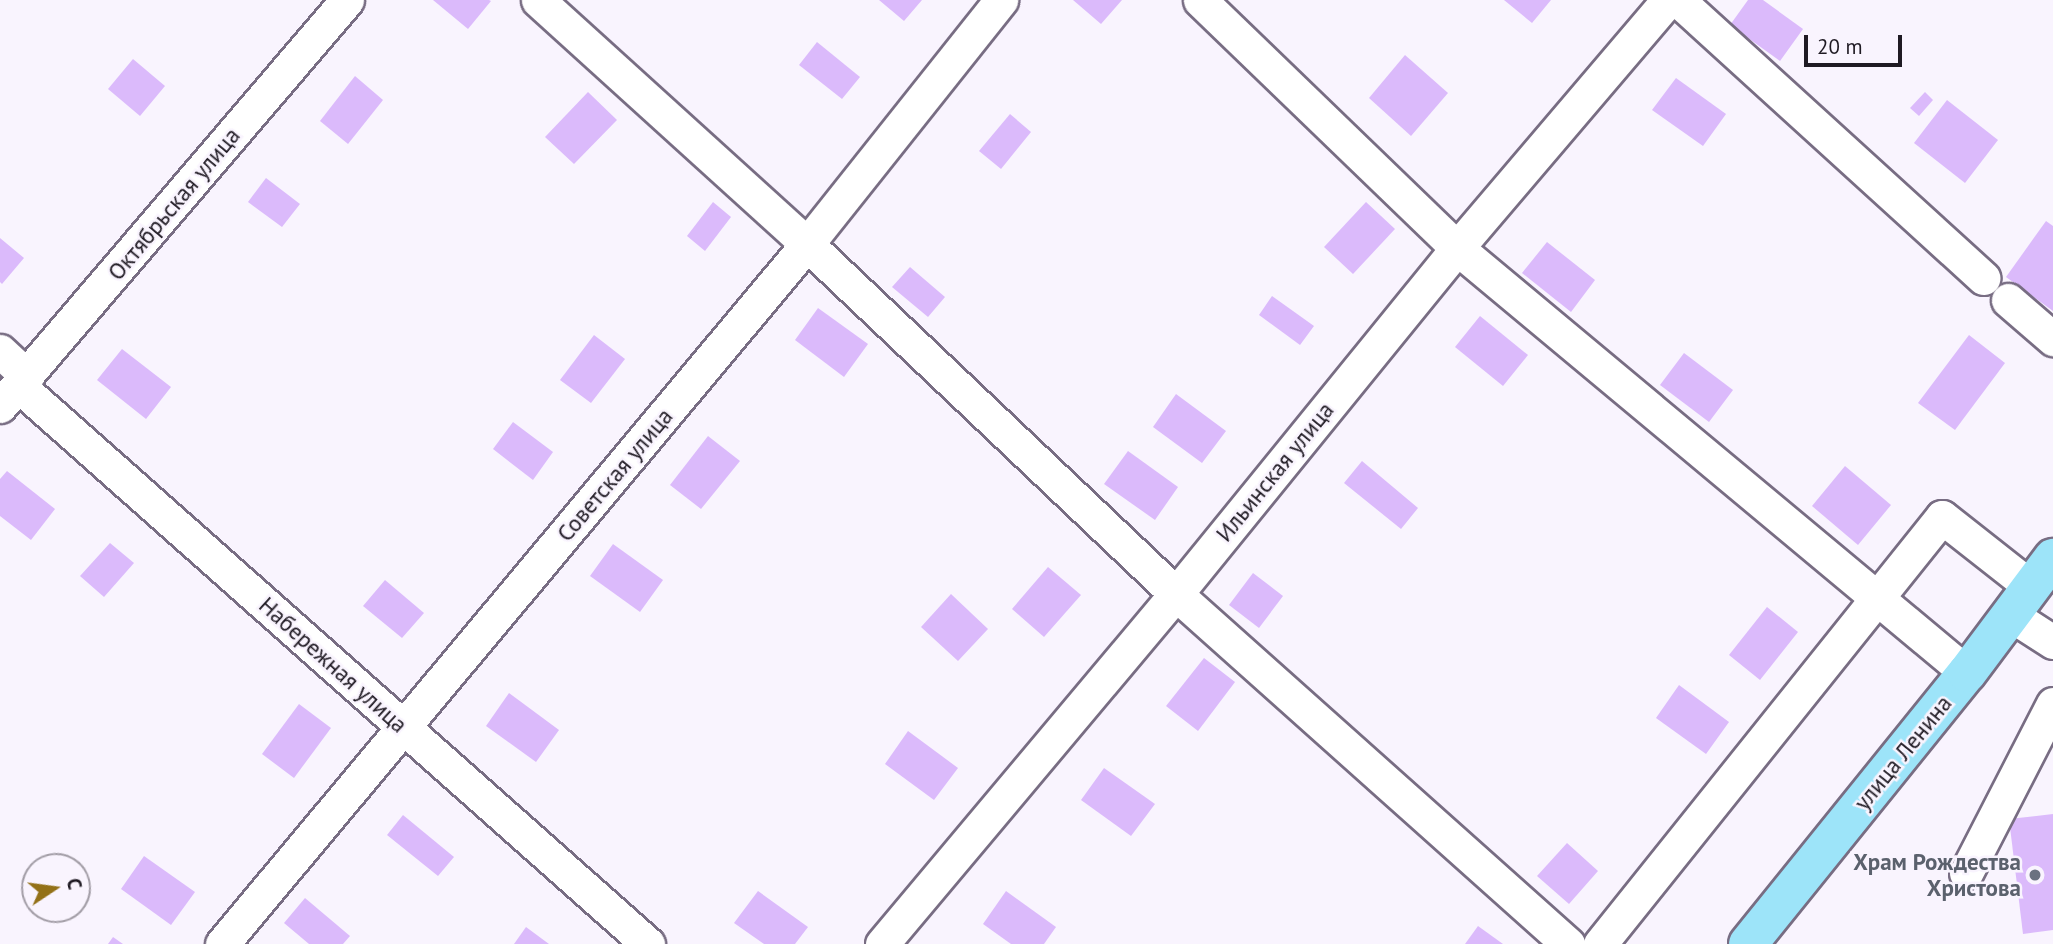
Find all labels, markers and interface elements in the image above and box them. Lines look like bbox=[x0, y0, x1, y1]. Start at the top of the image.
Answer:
scale bar bbox=[1808, 21, 1906, 65]
text: 20 m bbox=[1817, 33, 1863, 60]
street label: Октябрьская улица bbox=[102, 122, 246, 286]
street label: Ильинская улица bbox=[1210, 397, 1340, 547]
street label: Советская улица bbox=[551, 403, 679, 547]
street label: Набережная улица bbox=[253, 591, 413, 739]
street label: улица Ленина bbox=[1848, 690, 1958, 816]
place label: Храм Рождества Христова bbox=[1853, 848, 2021, 902]
north arrow bbox=[21, 853, 91, 923]
marker: Храм Рождества Христова bbox=[2027, 867, 2043, 883]
text: С bbox=[62, 876, 87, 892]

